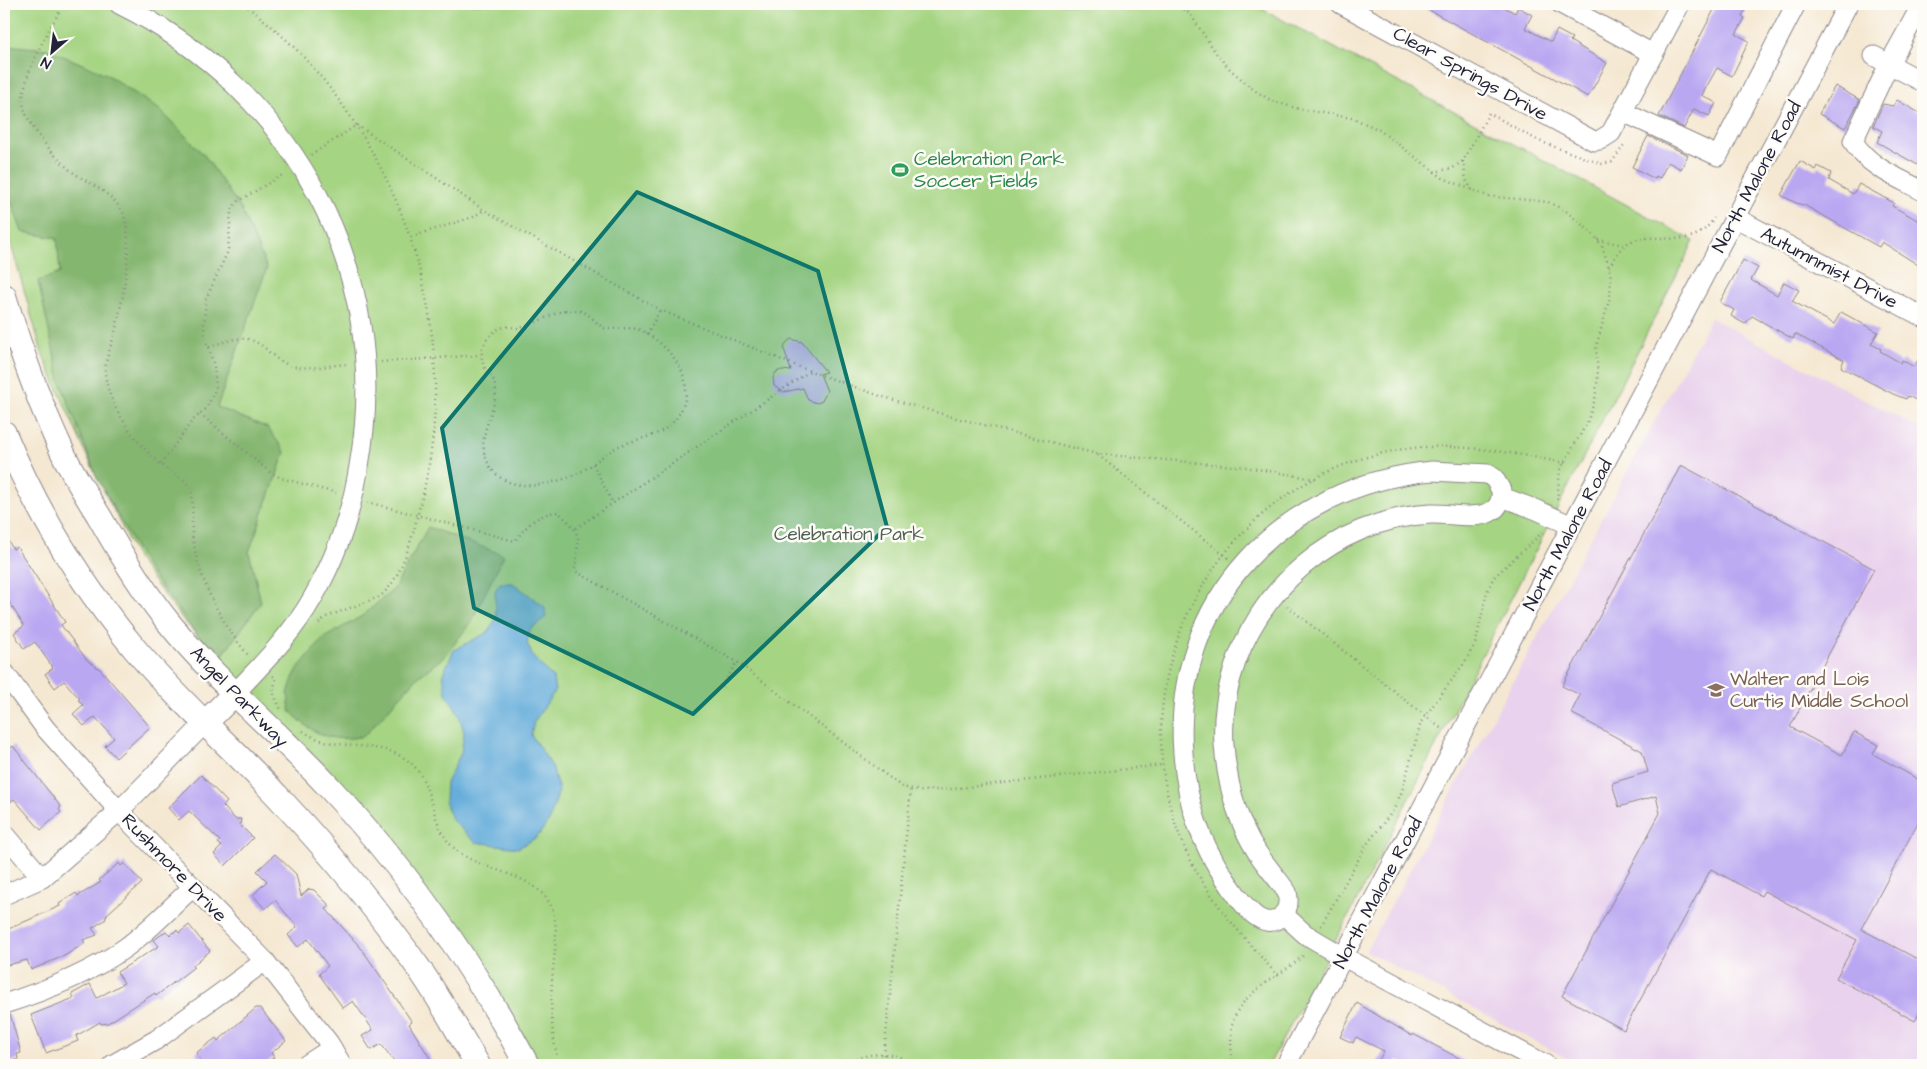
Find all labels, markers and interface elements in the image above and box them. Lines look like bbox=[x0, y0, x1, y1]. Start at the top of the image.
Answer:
street label: Clear Springs Drive bbox=[1387, 20, 1552, 129]
north arrow bbox=[28, 28, 78, 78]
text: N bbox=[38, 52, 55, 73]
street label: North Malone Road bbox=[1706, 96, 1808, 257]
place label: Celebration Park Soccer Fields bbox=[914, 146, 1064, 195]
sports icon: Celebration Park Soccer Fields bbox=[890, 160, 910, 180]
street label: Autumnmist Drive bbox=[1756, 220, 1902, 316]
street label: North Malone Road bbox=[1517, 454, 1619, 615]
park label: Celebration Park bbox=[774, 521, 924, 548]
street label: Angel Parkway bbox=[183, 640, 295, 755]
place label: Walter and Lois Curtis Middle School bbox=[1730, 666, 1908, 715]
school or university icon: Walter and Lois Curtis Middle School bbox=[1706, 680, 1726, 700]
street label: Rushmore Drive bbox=[115, 808, 233, 928]
street label: North Malone Road bbox=[1327, 812, 1429, 973]

